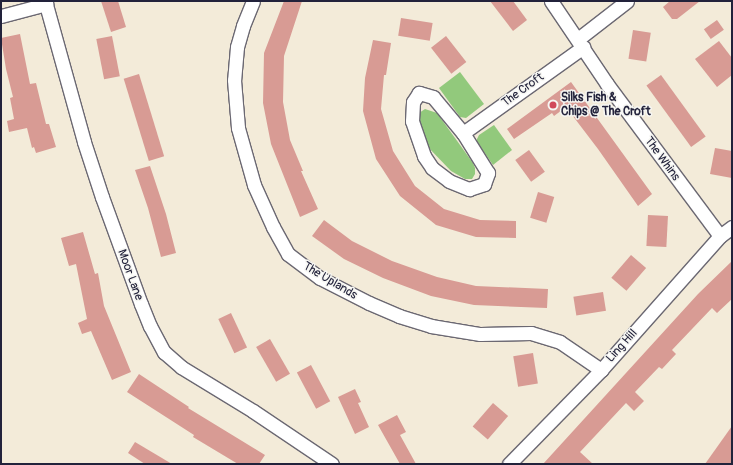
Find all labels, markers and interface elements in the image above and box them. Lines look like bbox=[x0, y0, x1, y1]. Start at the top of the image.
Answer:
street label: The Croft bbox=[499, 70, 547, 110]
place label: Silks Fish & Chips @ The Croft bbox=[561, 91, 650, 119]
marker: Silks Fish & Chips @ The Croft bbox=[548, 100, 558, 110]
street label: The Whins bbox=[641, 134, 683, 184]
street label: Moor Lane bbox=[114, 248, 146, 302]
street label: The Uplands bbox=[300, 259, 360, 303]
street label: Ling Hill bbox=[603, 326, 641, 366]

